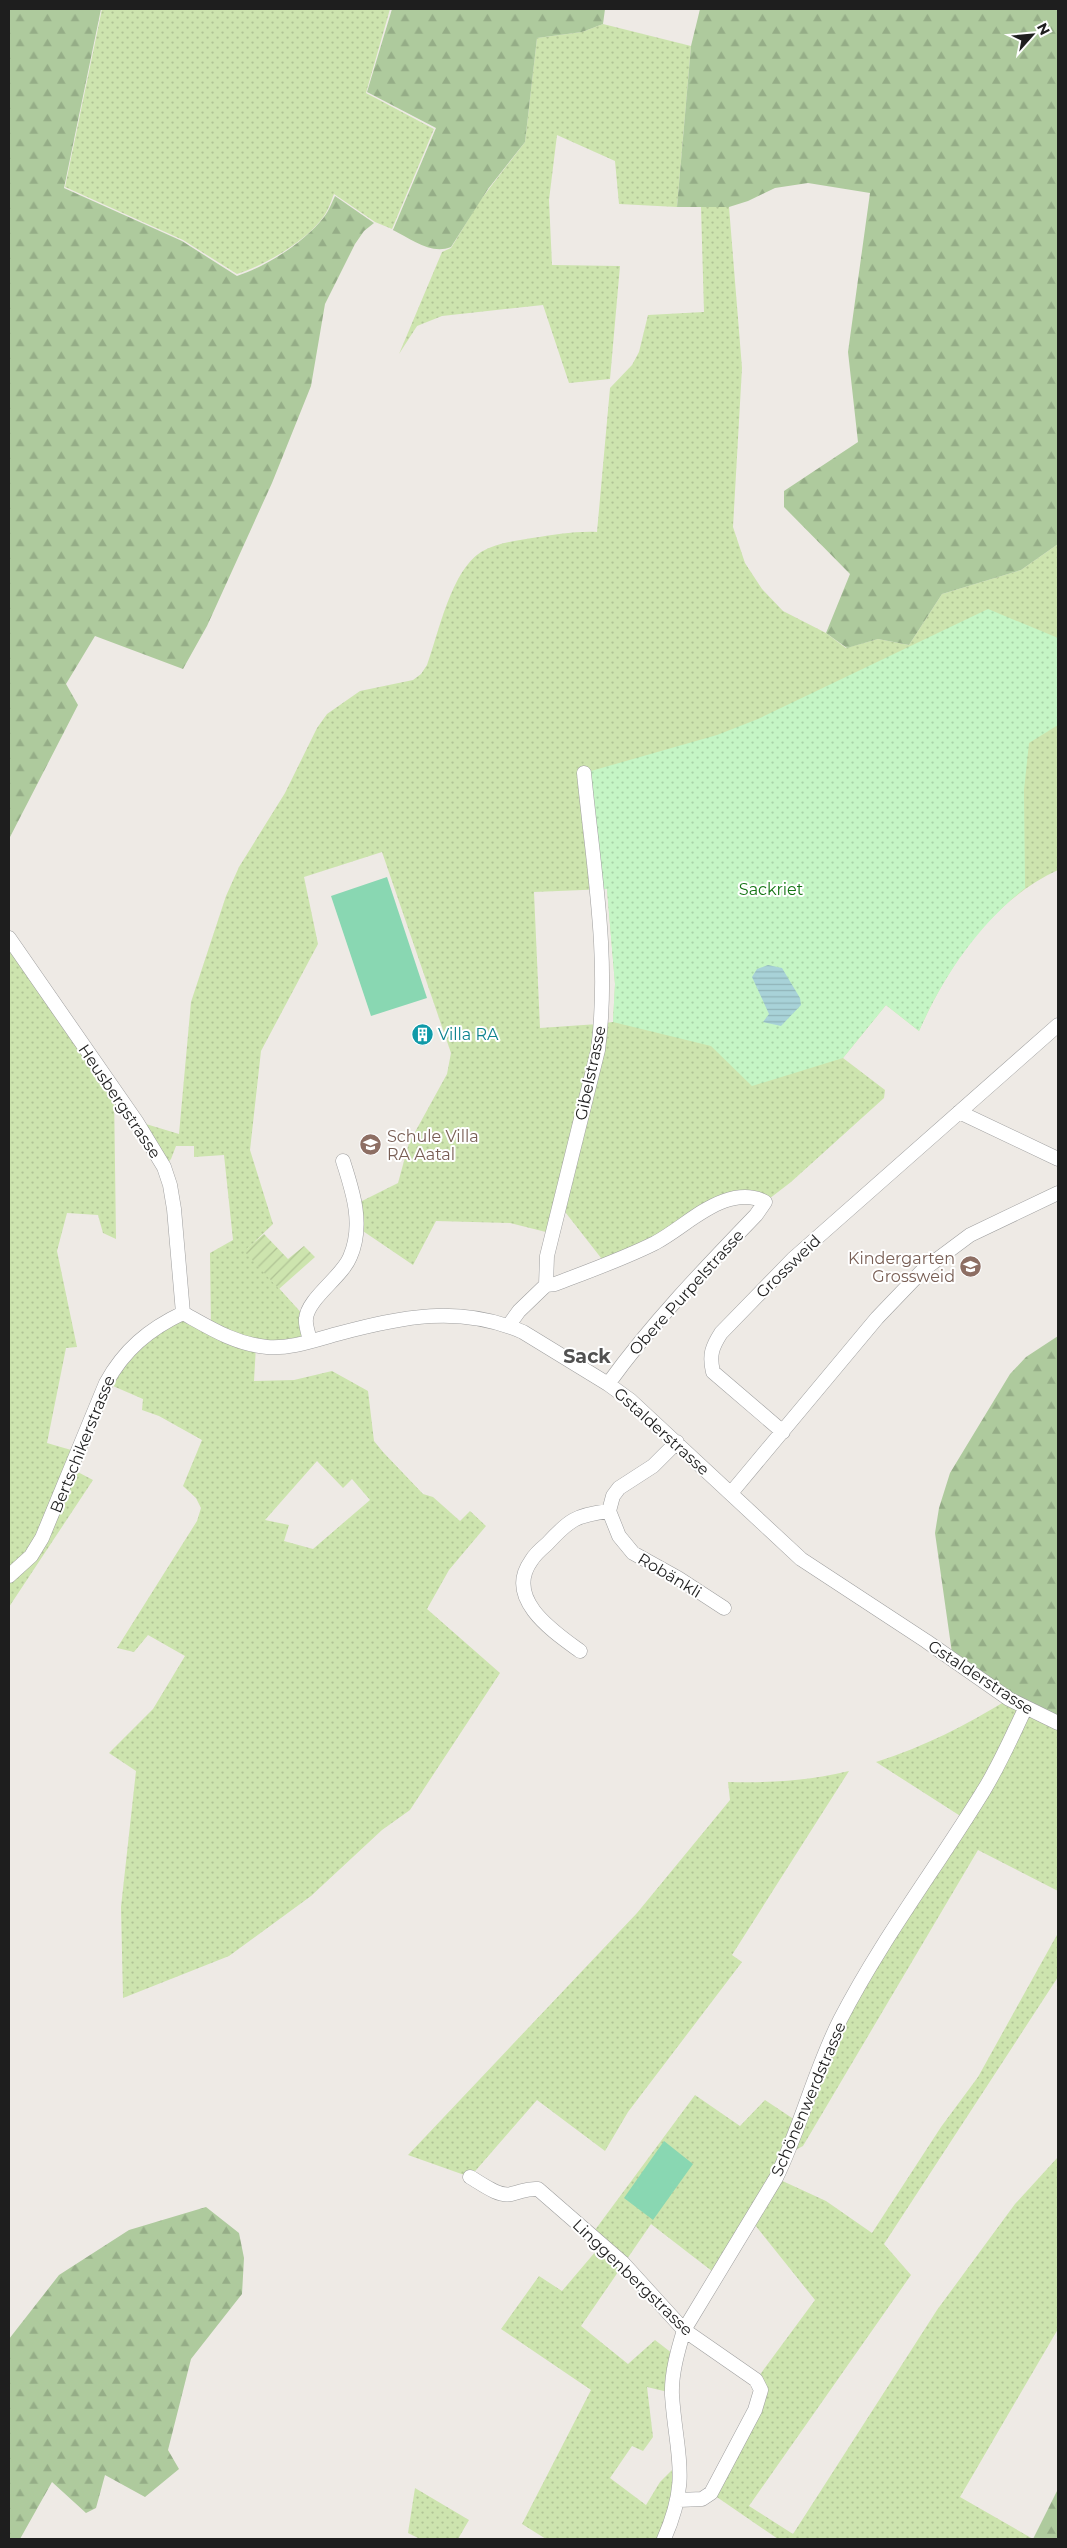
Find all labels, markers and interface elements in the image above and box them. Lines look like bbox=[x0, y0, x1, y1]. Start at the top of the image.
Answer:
north arrow bbox=[1007, 10, 1057, 60]
text: N bbox=[1033, 20, 1054, 38]
park label: Sackriet bbox=[739, 880, 804, 899]
building icon: Villa RA bbox=[410, 1022, 434, 1046]
street label: Gibelstrasse bbox=[571, 1024, 610, 1122]
place label: Villa RA bbox=[438, 1025, 499, 1044]
street label: Heusbergstrasse bbox=[74, 1041, 165, 1162]
place label: Schule Villa RA Aatal bbox=[387, 1127, 479, 1164]
school or university icon: Schule Villa RA Aatal bbox=[359, 1133, 383, 1157]
street label: Obere Purpelstrasse bbox=[625, 1226, 748, 1359]
street label: Grossweid bbox=[752, 1231, 825, 1302]
place label: Kindergarten Grossweid bbox=[848, 1249, 955, 1286]
school or university icon: Kindergarten Grossweid bbox=[959, 1255, 983, 1279]
district label: Sack bbox=[563, 1345, 611, 1368]
street label: Bertschikerstrasse bbox=[46, 1373, 119, 1516]
street label: Gstalderstrasse bbox=[610, 1384, 713, 1479]
street label: Robänkli bbox=[634, 1549, 705, 1602]
street label: Gstalderstrasse bbox=[924, 1636, 1037, 1719]
street label: Schönenwerdstrasse bbox=[767, 2019, 850, 2179]
street label: Linggenbergstrasse bbox=[569, 2215, 697, 2340]

